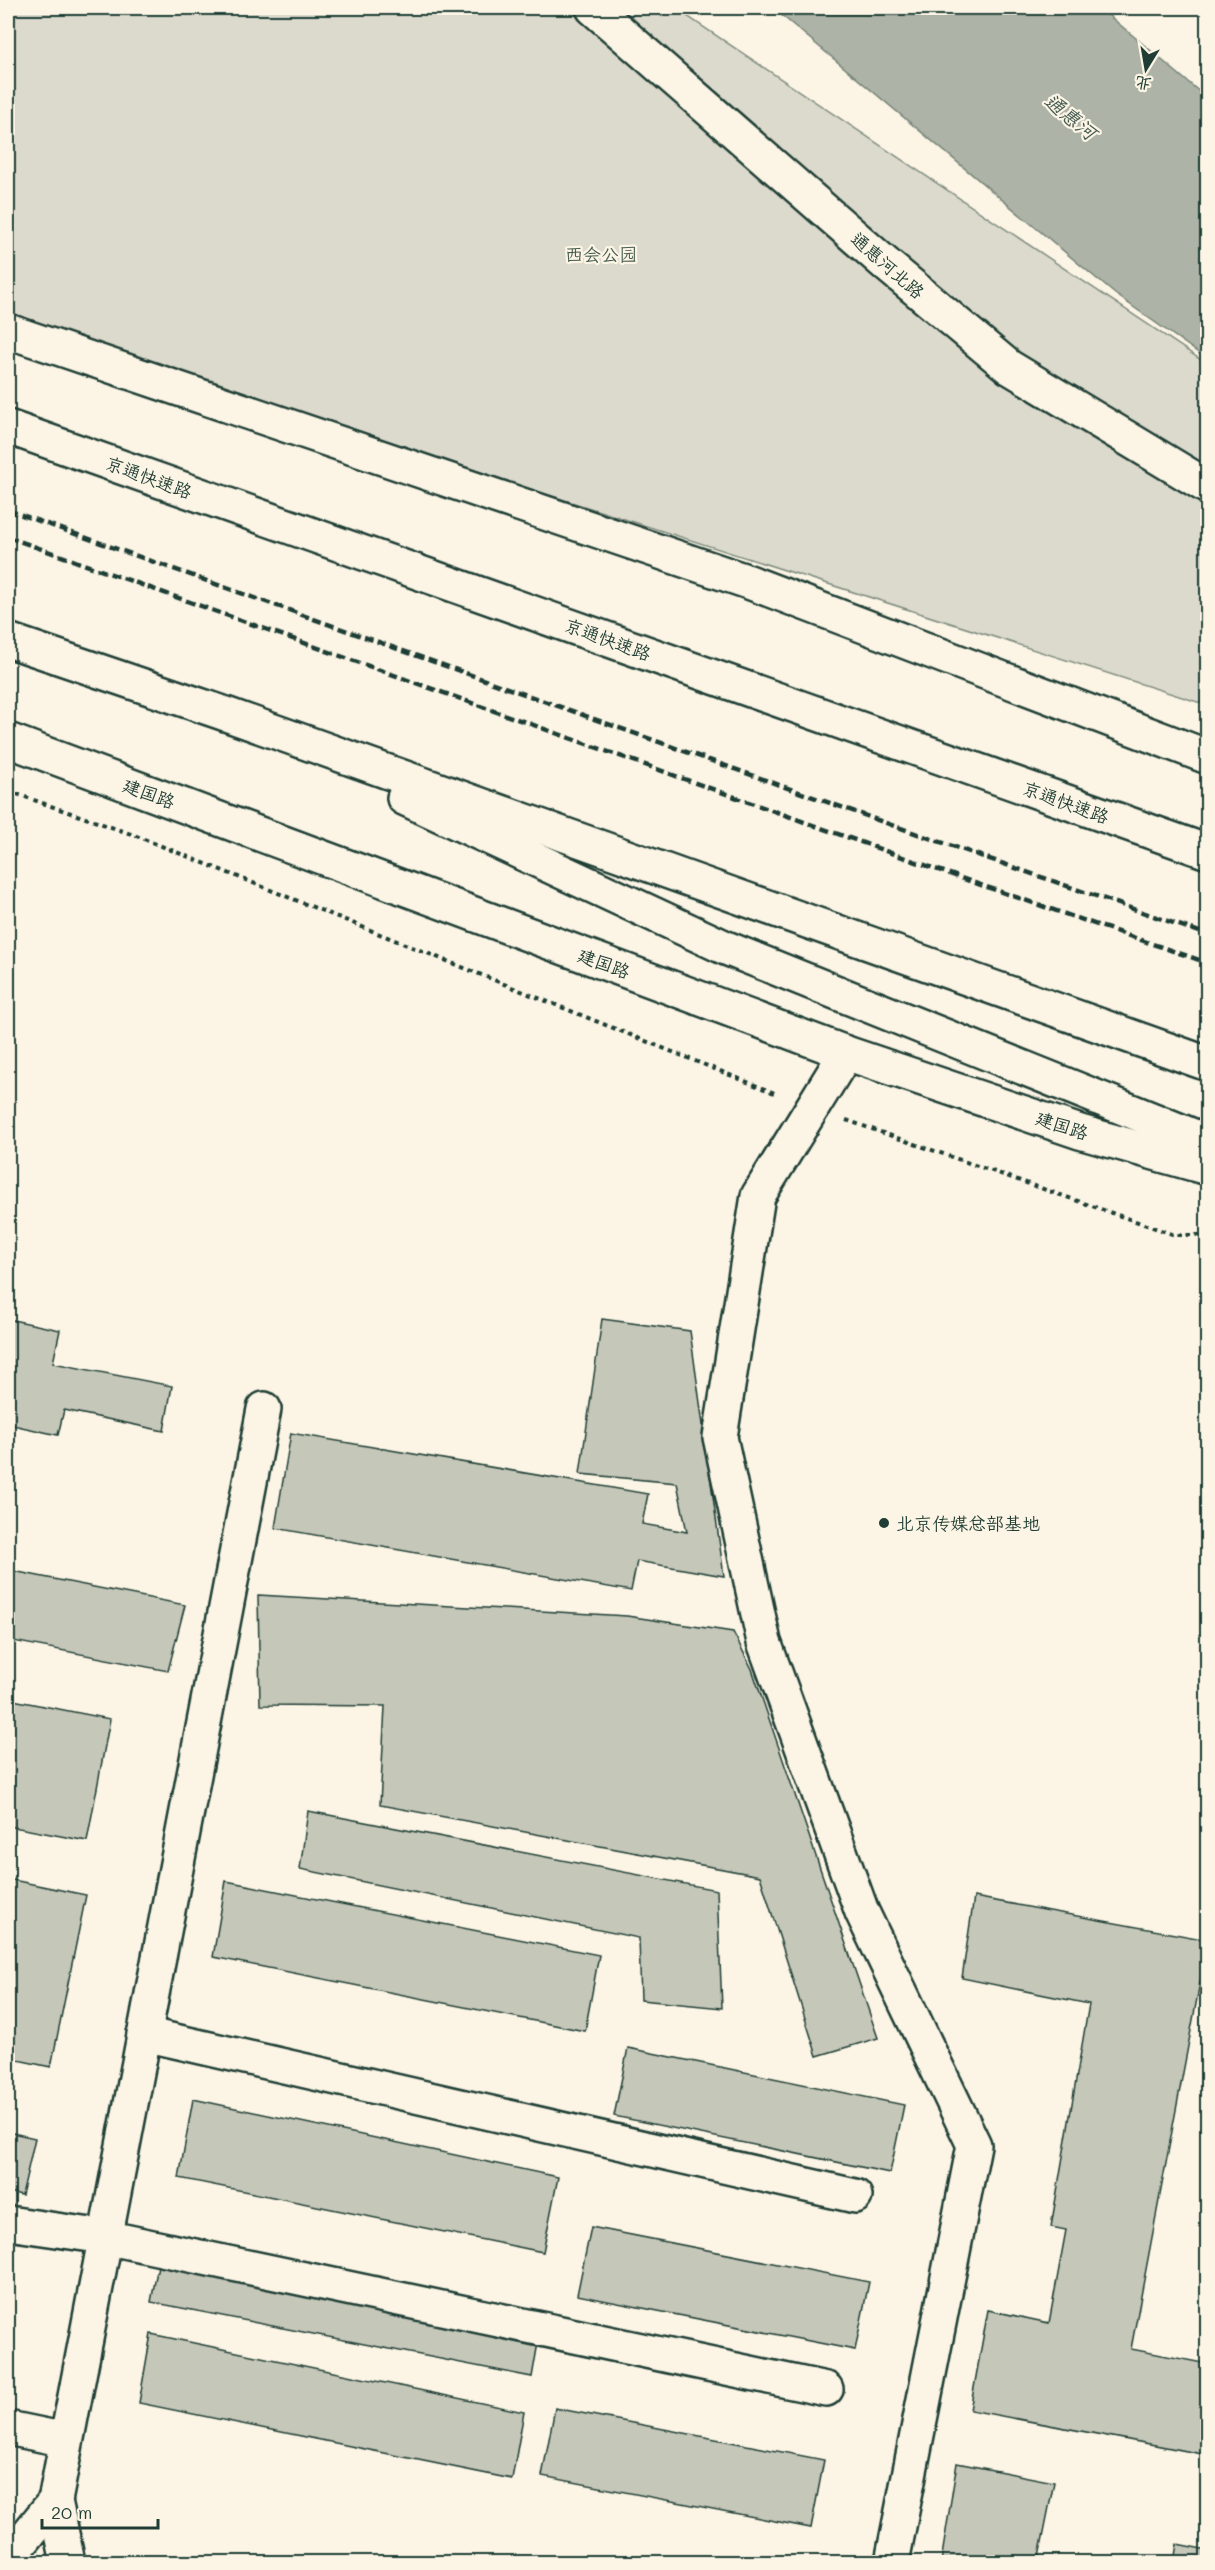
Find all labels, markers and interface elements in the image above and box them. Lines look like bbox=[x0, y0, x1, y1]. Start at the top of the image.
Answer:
north arrow bbox=[1116, 39, 1176, 99]
text: 北 bbox=[1133, 72, 1153, 96]
water label: 通惠河 bbox=[1040, 87, 1105, 147]
street label: 通惠河北路 bbox=[846, 226, 930, 304]
park label: 西会公园 bbox=[565, 242, 637, 266]
street label: 京通快速路 bbox=[103, 450, 195, 504]
street label: 京通快速路 bbox=[562, 612, 654, 666]
street label: 建国路 bbox=[120, 772, 178, 814]
street label: 京通快速路 bbox=[1020, 775, 1112, 829]
street label: 建国路 bbox=[575, 942, 633, 984]
street label: 建国路 bbox=[1033, 1105, 1091, 1145]
place label: 北京传媒总部基地 bbox=[896, 1511, 1040, 1535]
marker: 北京传媒总部基地 bbox=[877, 1516, 891, 1530]
scale bar bbox=[42, 2492, 158, 2530]
text: 20 m bbox=[51, 2500, 92, 2524]

